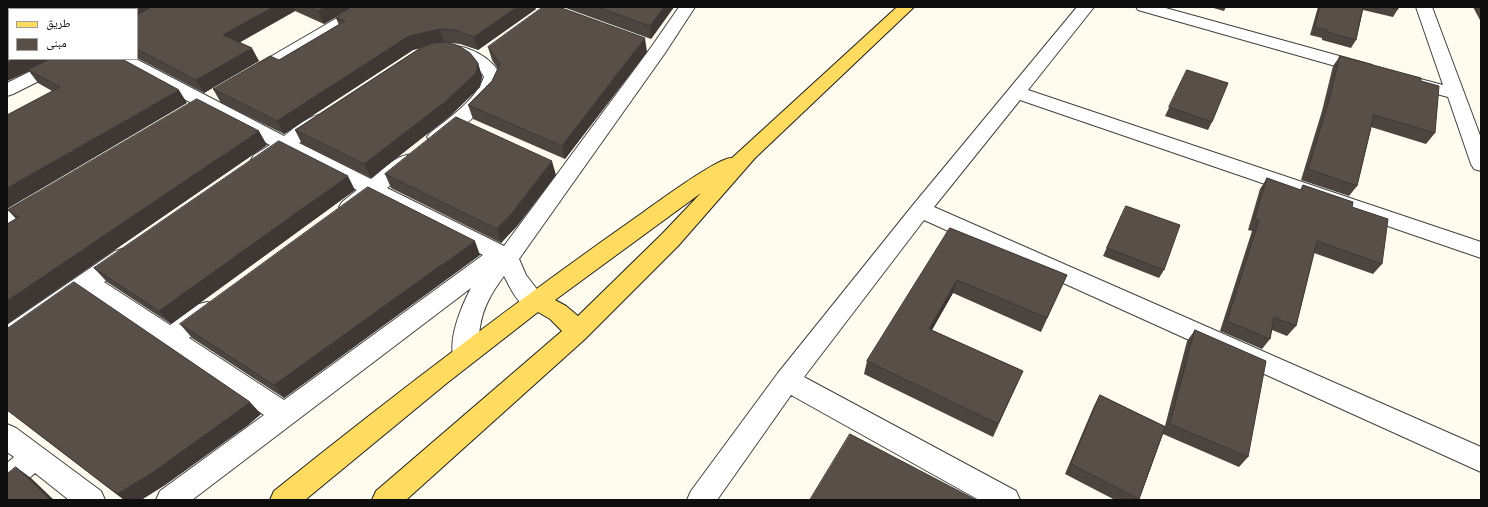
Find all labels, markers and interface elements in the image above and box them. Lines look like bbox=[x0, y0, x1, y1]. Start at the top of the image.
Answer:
legend bbox=[8, 8, 138, 60]
text: طريق bbox=[46, 15, 71, 30]
text: مبنى bbox=[46, 35, 67, 50]

